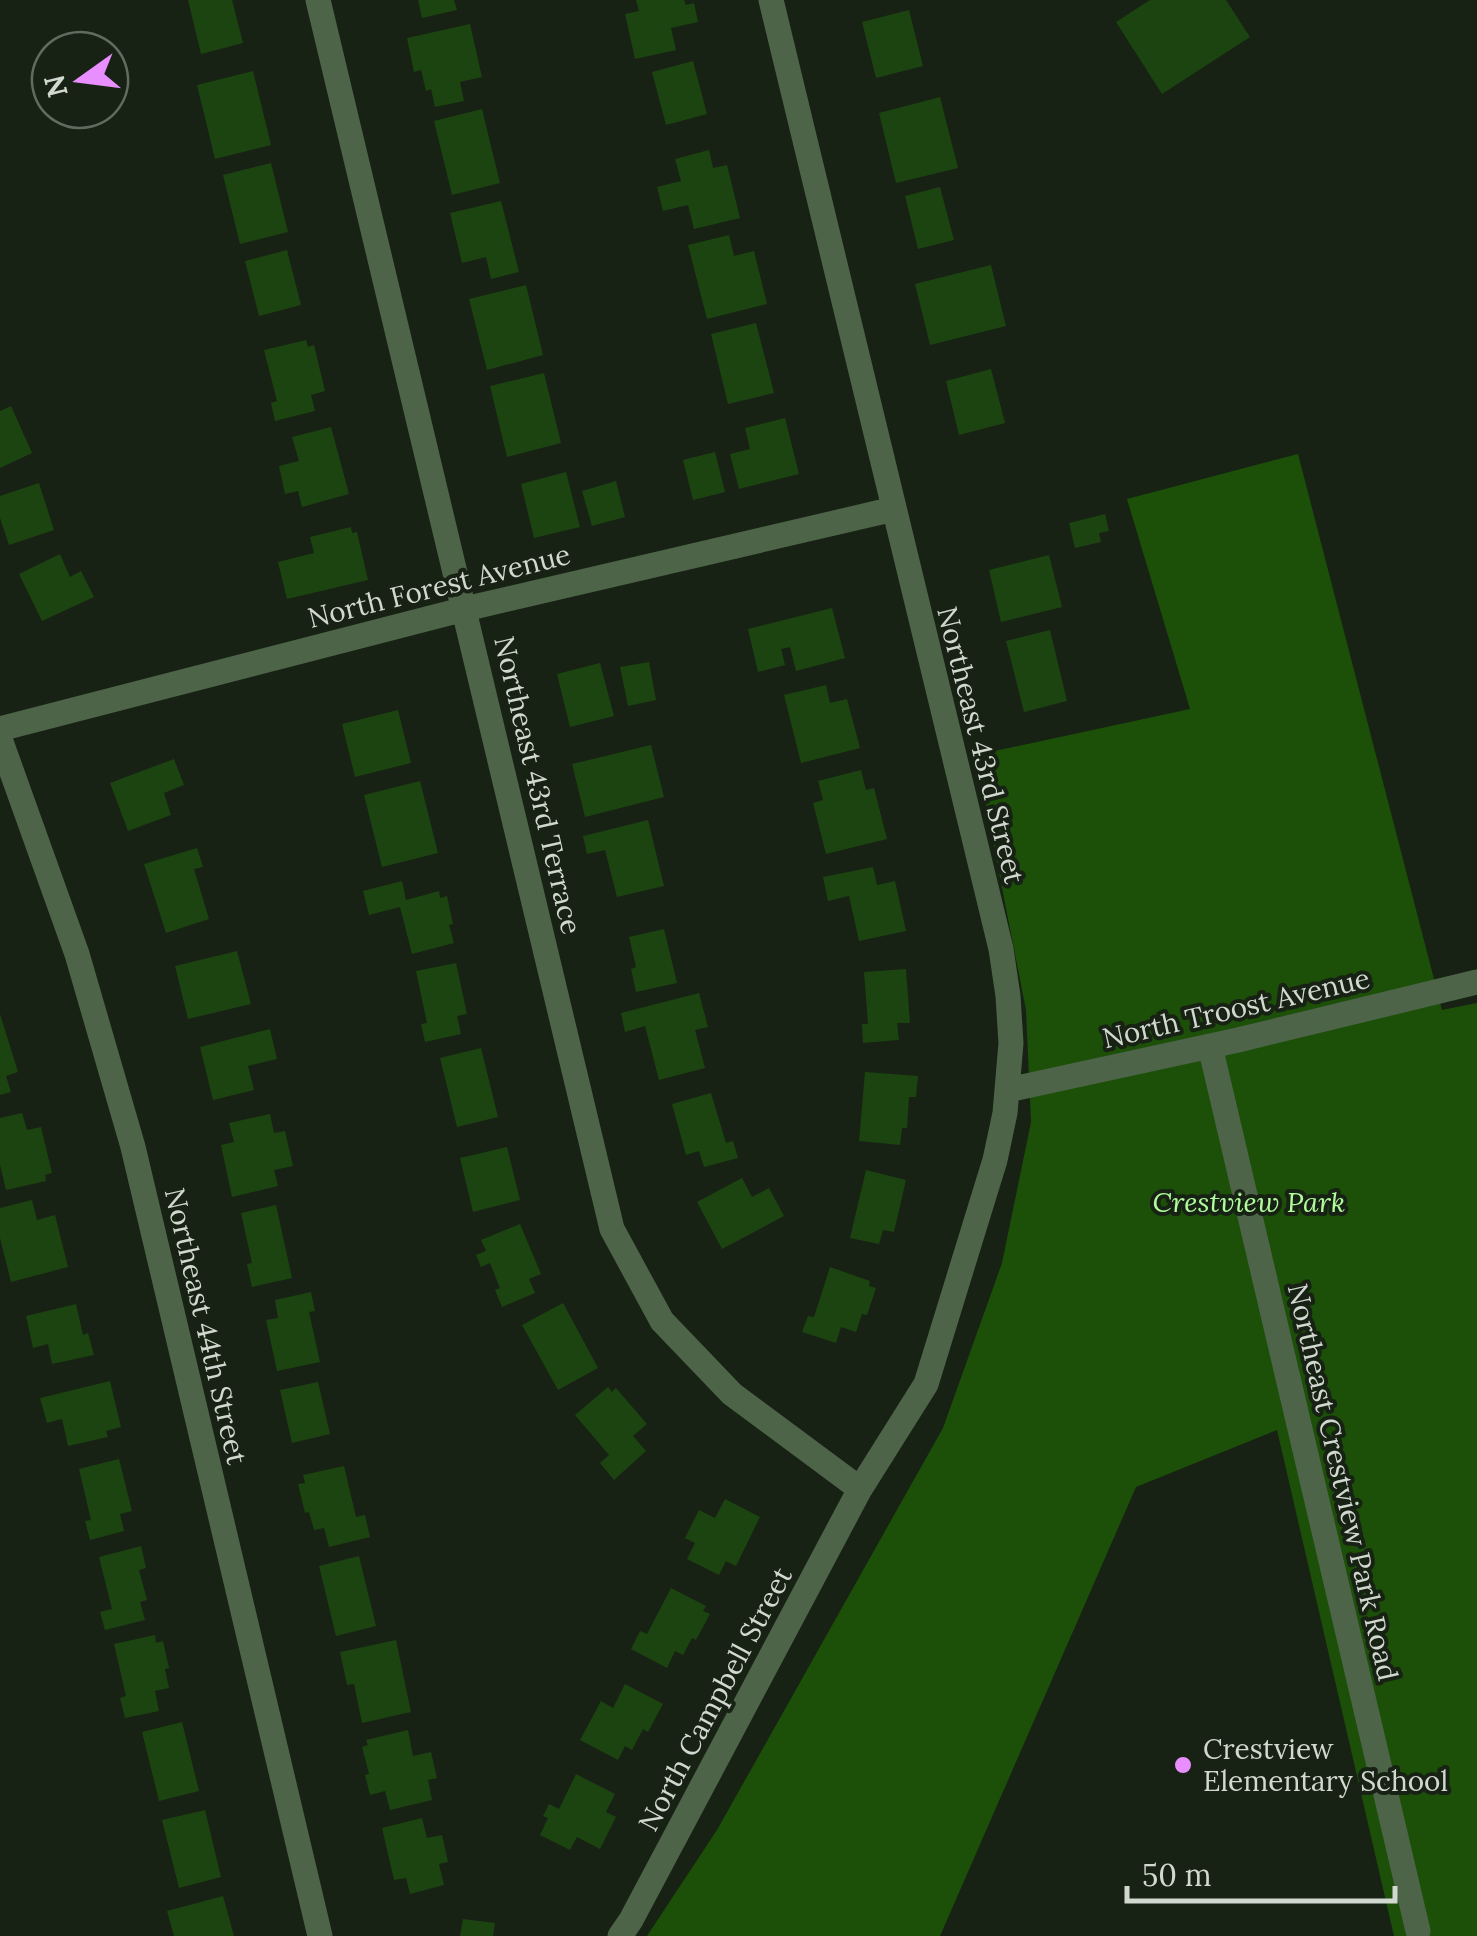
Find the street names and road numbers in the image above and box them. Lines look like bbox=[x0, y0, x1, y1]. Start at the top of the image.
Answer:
street label: North Forest Avenue bbox=[304, 536, 574, 636]
street label: Northeast 43rd Street bbox=[929, 603, 1033, 887]
street label: Northeast 43rd Terrace bbox=[486, 632, 590, 938]
street label: North Troost Avenue bbox=[1099, 960, 1373, 1056]
street label: Northeast 44th Street bbox=[157, 1184, 255, 1468]
street label: Northeast Crestview Park Road bbox=[1280, 1280, 1406, 1684]
street label: North Campbell Street bbox=[630, 1561, 800, 1837]

